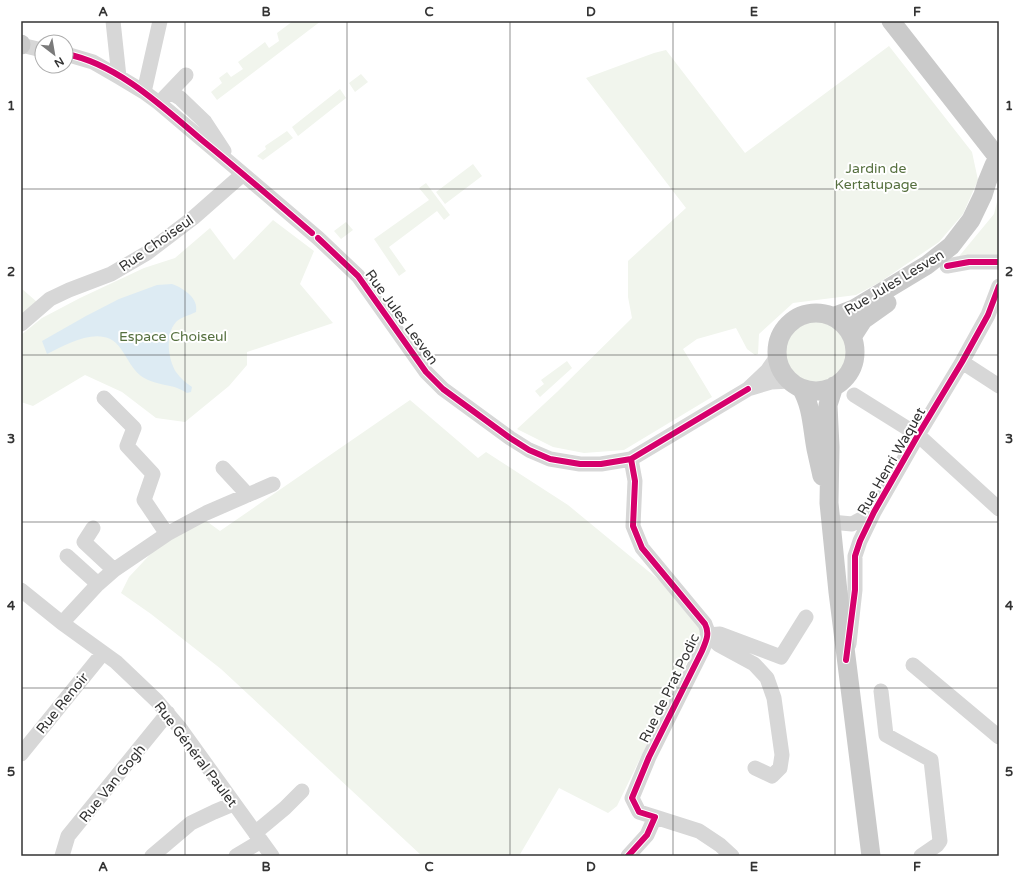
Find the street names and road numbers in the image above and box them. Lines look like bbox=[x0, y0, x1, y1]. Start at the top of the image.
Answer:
street label: Rue Choiseul bbox=[116, 212, 197, 275]
street label: Rue Jules Lesven bbox=[841, 246, 947, 319]
street label: Rue Jules Lesven bbox=[361, 266, 442, 368]
street label: Rue Henri Waquet bbox=[854, 404, 929, 518]
street label: Rue de Prat Podic bbox=[636, 631, 703, 746]
street label: Rue Renoir bbox=[33, 669, 93, 737]
street label: Rue Général Paulet bbox=[150, 698, 241, 811]
street label: Rue Van Gogh bbox=[76, 741, 149, 826]

